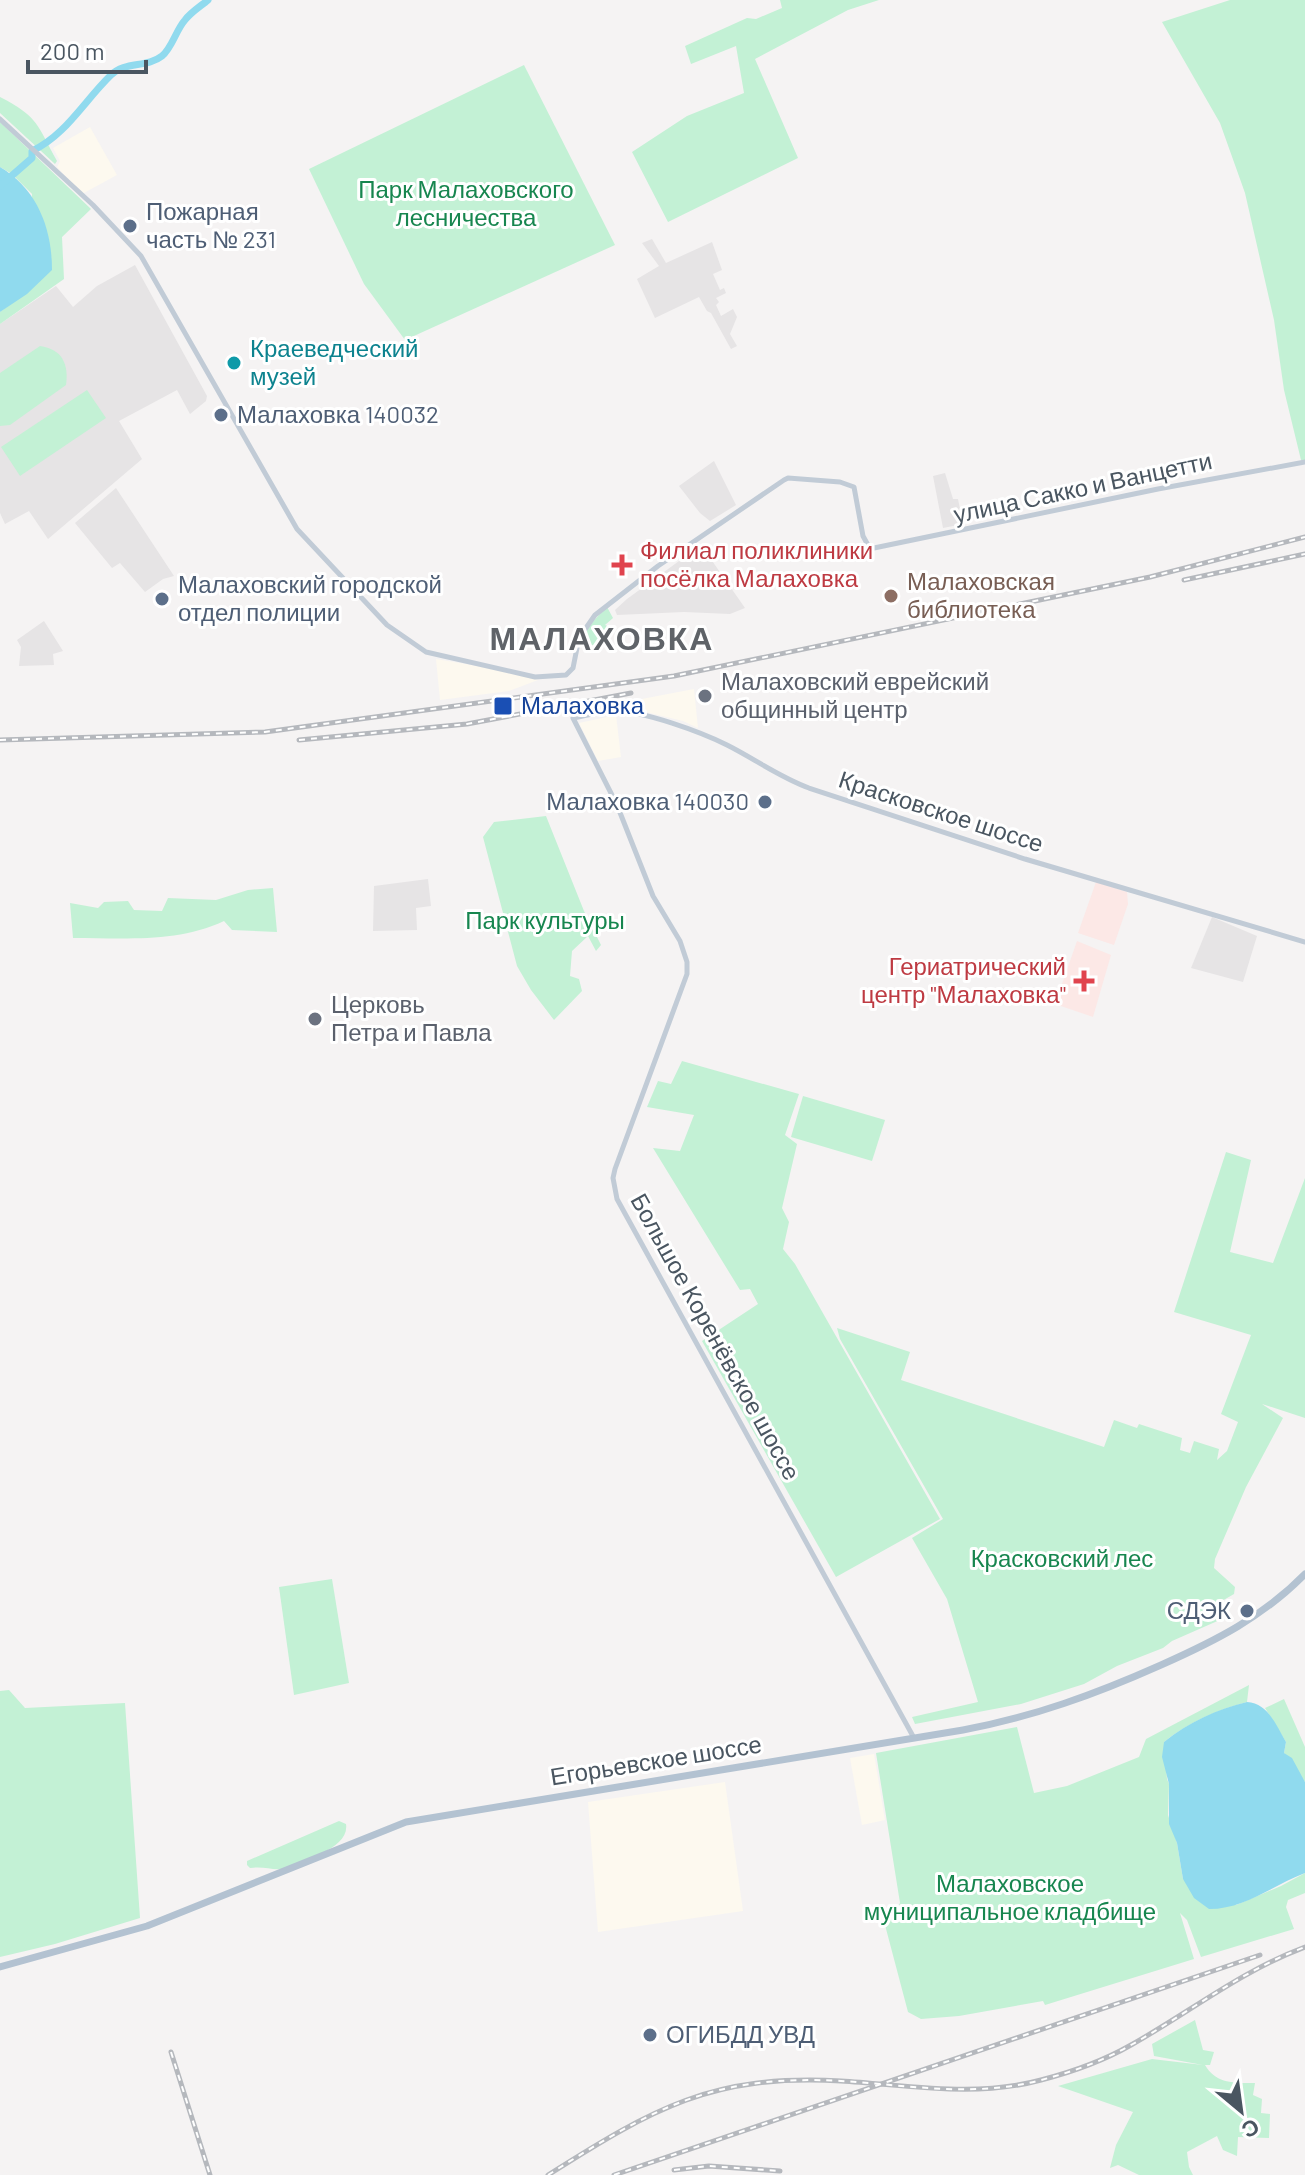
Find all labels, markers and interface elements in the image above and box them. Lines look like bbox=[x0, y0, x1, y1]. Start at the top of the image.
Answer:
scale bar bbox=[28, 24, 146, 74]
text: 200 m bbox=[40, 36, 105, 65]
park label: Парк Малаховского лесничества bbox=[358, 174, 574, 231]
place label: Пожарная часть № 231 bbox=[146, 196, 276, 253]
marker: Пожарная часть № 231 bbox=[121, 217, 139, 235]
place label: Краеведческий музей bbox=[250, 333, 419, 390]
marker: Краеведческий музей bbox=[225, 354, 243, 372]
place label: Малаховка 140032 bbox=[237, 399, 439, 428]
marker: Малаховка 140032 bbox=[212, 406, 230, 424]
street label: улица Сакко и Ванцетти bbox=[951, 445, 1215, 528]
place label: Филиал поликлиники посёлка Малаховка bbox=[640, 535, 873, 592]
marker: Филиал поликлиники посёлка Малаховка bbox=[611, 554, 633, 576]
place label: Малаховская библиотека bbox=[907, 566, 1055, 623]
place label: Малаховский городской отдел полиции bbox=[178, 569, 442, 626]
marker: Малаховская библиотека bbox=[882, 587, 900, 605]
marker: Малаховский городской отдел полиции bbox=[153, 590, 171, 608]
district label: МАЛАХОВКА bbox=[490, 618, 714, 656]
place label: Малаховский еврейский общинный центр bbox=[721, 666, 989, 723]
marker: Малаховский еврейский общинный центр bbox=[696, 687, 714, 705]
place label: Малаховка bbox=[521, 690, 645, 719]
marker: Малаховка bbox=[492, 695, 514, 717]
street label: Красковское шоссе bbox=[835, 764, 1047, 857]
place label: Малаховка 140030 bbox=[546, 786, 749, 815]
marker: Малаховка 140030 bbox=[756, 793, 774, 811]
park label: Парк культуры bbox=[465, 905, 625, 934]
place label: Гериатрический центр "Малаховка" bbox=[861, 951, 1066, 1008]
marker: Гериатрический центр "Малаховка" bbox=[1073, 970, 1095, 992]
place label: Церковь Петра и Павла bbox=[331, 989, 492, 1046]
marker: Церковь Петра и Павла bbox=[306, 1010, 324, 1028]
street label: Большое Коренёвское шоссе bbox=[625, 1188, 807, 1485]
park label: Красковский лес bbox=[971, 1543, 1153, 1572]
place label: СДЭК bbox=[1167, 1595, 1231, 1624]
marker: СДЭК bbox=[1238, 1602, 1256, 1620]
street label: Егорьевское шоссе bbox=[548, 1728, 763, 1791]
park label: Малаховское муниципальное кладбище bbox=[864, 1868, 1156, 1925]
place label: ОГИБДД УВД bbox=[666, 2019, 815, 2048]
marker: ОГИБДД УВД bbox=[641, 2026, 659, 2044]
north arrow bbox=[1201, 2071, 1281, 2151]
text: С bbox=[1238, 2114, 1264, 2145]

